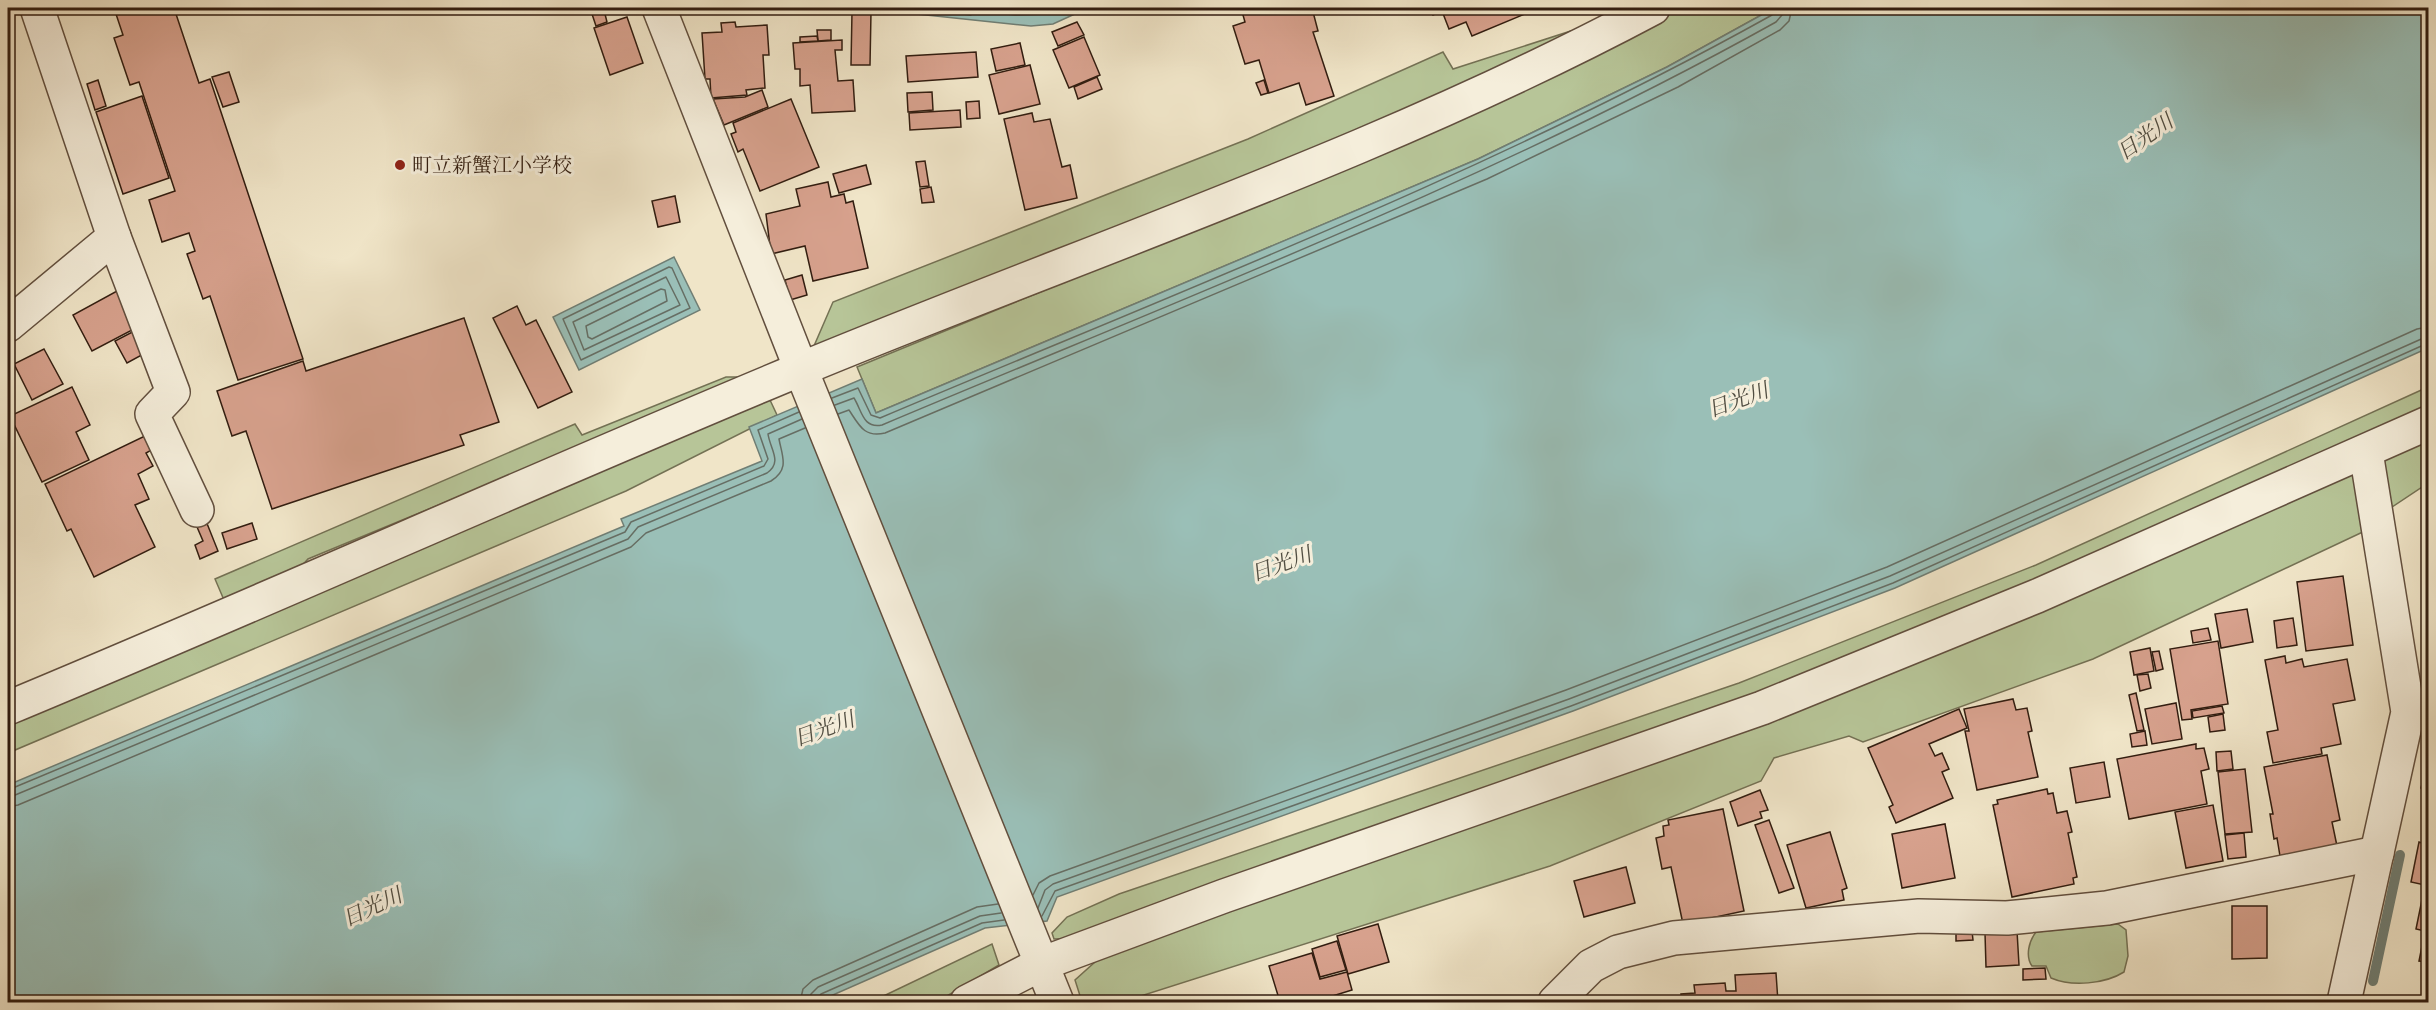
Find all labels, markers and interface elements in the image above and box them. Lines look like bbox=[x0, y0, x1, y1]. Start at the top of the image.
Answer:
water label: 日光川 bbox=[2112, 107, 2179, 165]
place label: 町立新蟹江小学校 bbox=[412, 153, 572, 177]
marker: 町立新蟹江小学校 bbox=[393, 158, 407, 172]
water label: 日光川 bbox=[1704, 376, 1774, 422]
water label: 日光川 bbox=[1247, 540, 1317, 586]
water label: 日光川 bbox=[790, 705, 860, 751]
water label: 日光川 bbox=[338, 881, 407, 931]

